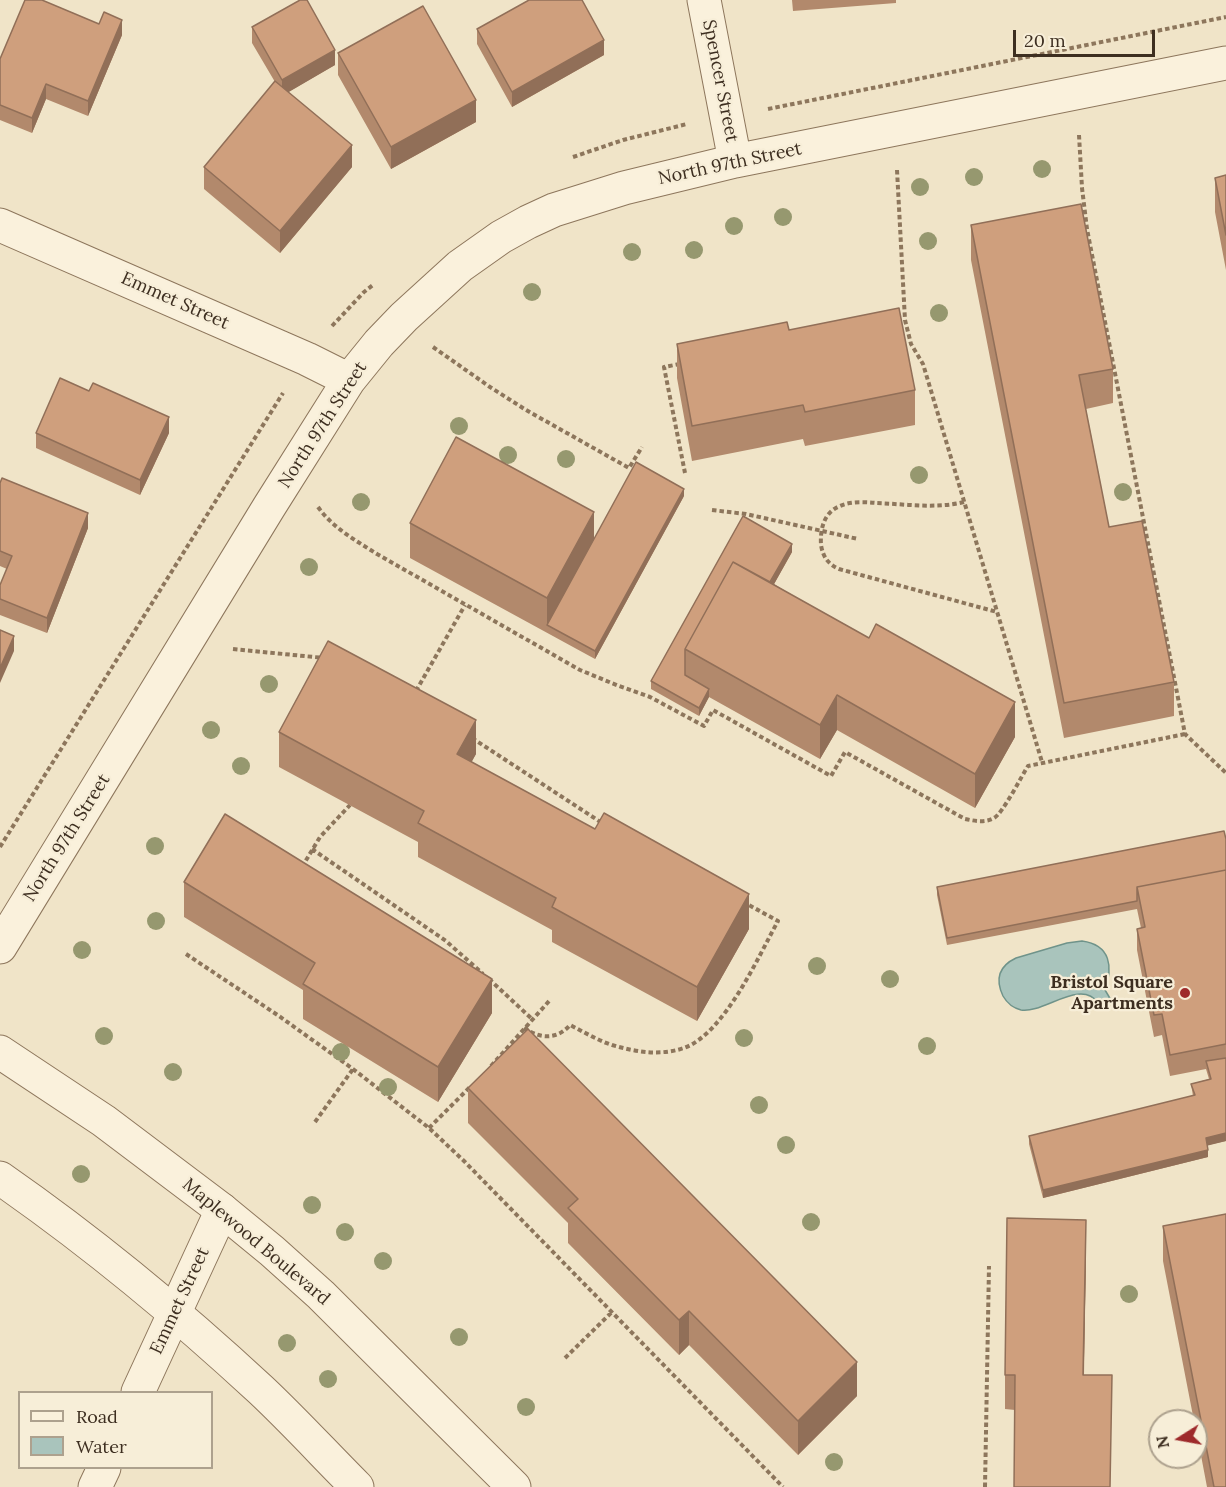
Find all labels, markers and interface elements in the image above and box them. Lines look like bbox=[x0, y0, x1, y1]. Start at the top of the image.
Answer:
street label: Spencer Street bbox=[698, 18, 742, 144]
scale bar bbox=[1016, 18, 1158, 56]
text: 20 m bbox=[1024, 29, 1066, 52]
street label: North 97th Street bbox=[656, 138, 804, 190]
street label: Emmet Street bbox=[118, 268, 232, 334]
street label: North 97th Street bbox=[274, 358, 372, 492]
street label: North 97th Street bbox=[19, 770, 115, 906]
place label: Bristol Square Apartments bbox=[1050, 972, 1173, 1014]
marker: Bristol Square Apartments bbox=[1178, 986, 1192, 1000]
street label: Maplewood Boulevard bbox=[178, 1174, 334, 1310]
street label: Emmet Street bbox=[146, 1244, 214, 1358]
legend bbox=[18, 1391, 213, 1469]
text: Road bbox=[76, 1405, 118, 1428]
north arrow bbox=[1148, 1409, 1208, 1469]
text: N bbox=[1151, 1434, 1173, 1450]
text: Water bbox=[76, 1435, 127, 1458]

